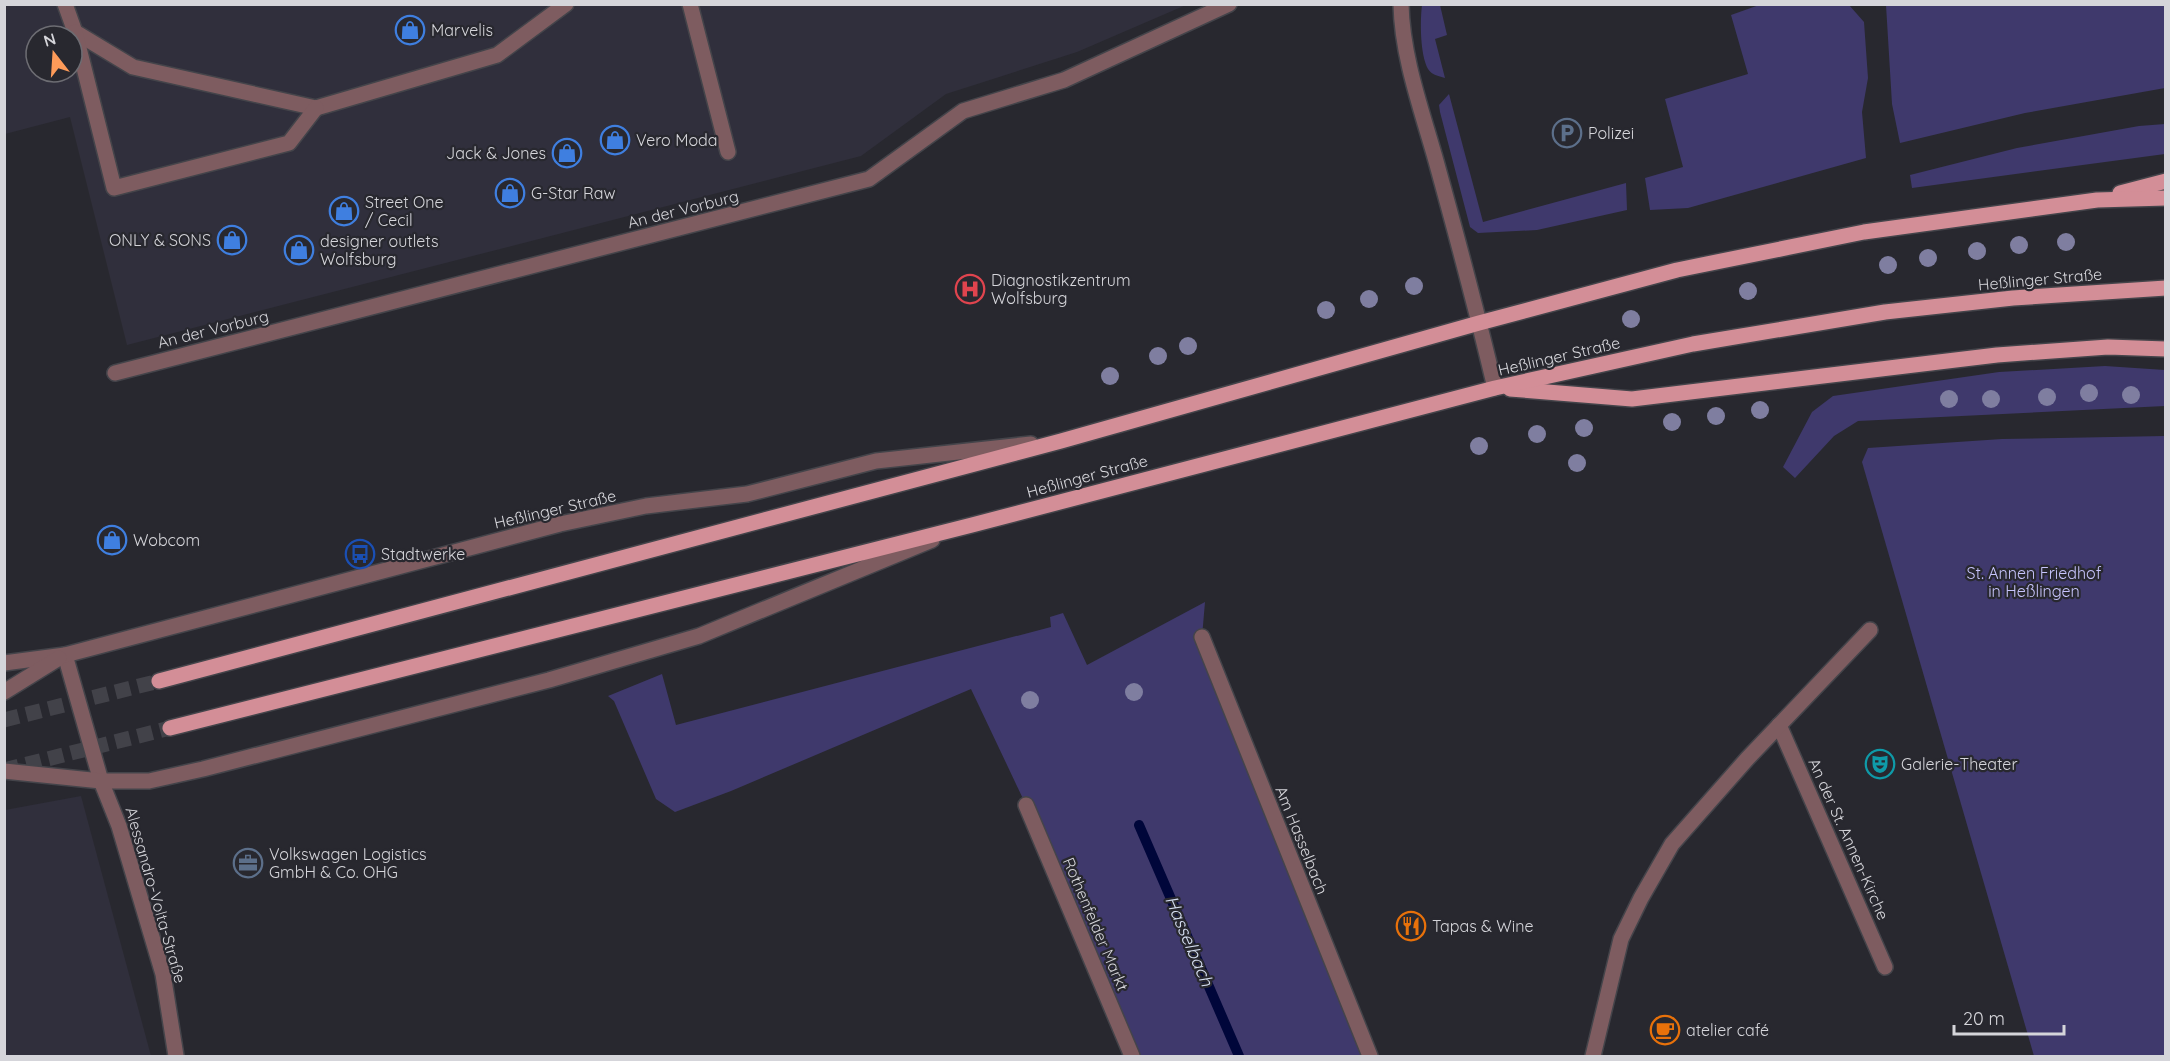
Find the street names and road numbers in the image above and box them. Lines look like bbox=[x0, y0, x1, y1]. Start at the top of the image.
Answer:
street label: An der Vorburg bbox=[625, 186, 741, 232]
street label: Heßlinger Straße bbox=[1977, 264, 2103, 294]
street label: An der Vorburg bbox=[155, 306, 271, 352]
street label: Heßlinger Straße bbox=[1496, 332, 1622, 380]
street label: Heßlinger Straße bbox=[1024, 450, 1150, 502]
street label: Heßlinger Straße bbox=[492, 485, 618, 533]
street label: An der St. Annen-Kirche bbox=[1804, 755, 1894, 923]
street label: Am Hasselbach bbox=[1271, 783, 1333, 897]
street label: Alessandro-Volta-Straße bbox=[121, 805, 191, 985]
street label: Rothenfelder Markt bbox=[1059, 854, 1133, 994]

